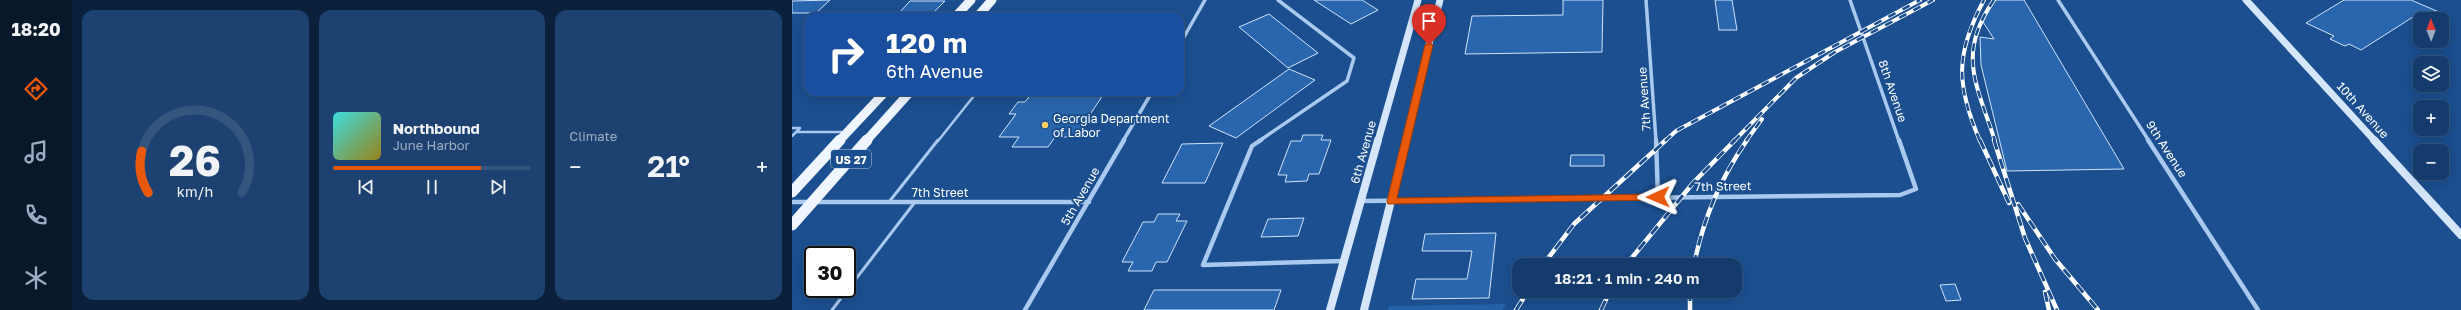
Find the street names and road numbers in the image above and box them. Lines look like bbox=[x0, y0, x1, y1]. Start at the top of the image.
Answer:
street label: 8th Avenue bbox=[1875, 58, 1911, 124]
street label: 7th Avenue bbox=[1634, 67, 1654, 131]
street label: 10th Avenue bbox=[2334, 79, 2392, 141]
street label: 9th Avenue bbox=[2143, 118, 2191, 180]
street label: 6th Avenue bbox=[1347, 119, 1379, 185]
road number: US 27 bbox=[831, 150, 871, 168]
street label: 5th Avenue bbox=[1057, 164, 1103, 228]
street label: 7th Street bbox=[1694, 178, 1752, 194]
street label: 7th Street bbox=[911, 185, 969, 200]

